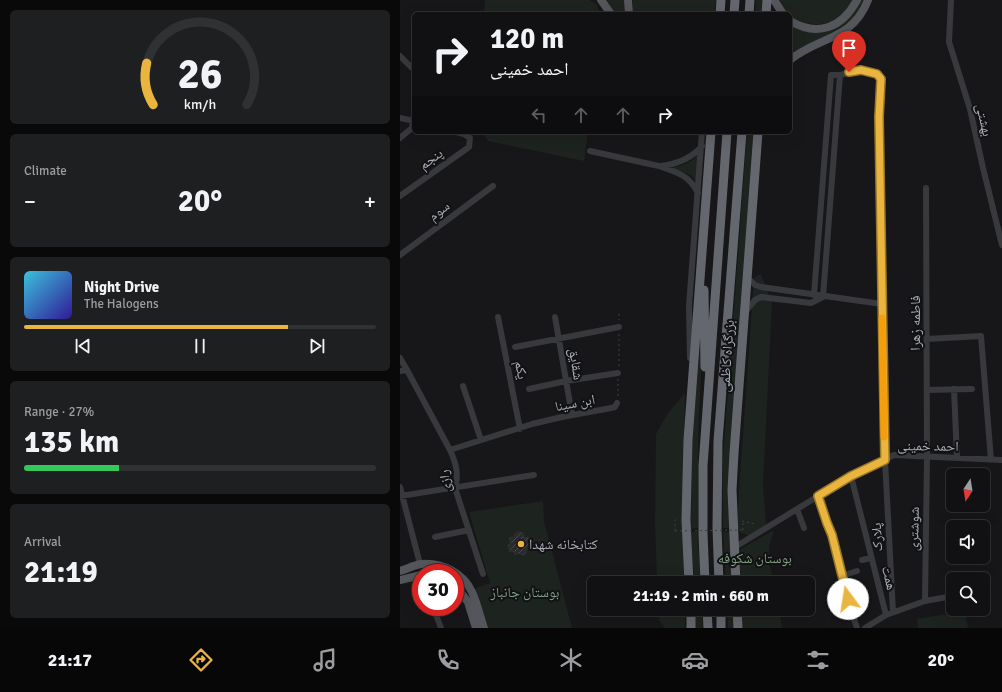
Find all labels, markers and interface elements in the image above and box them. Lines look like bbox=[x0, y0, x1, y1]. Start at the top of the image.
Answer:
text: 120 m bbox=[490, 22, 564, 56]
icon: right bbox=[424, 28, 476, 80]
pin bbox=[832, 31, 866, 72]
icon: arrive bbox=[838, 37, 860, 59]
text: 26 bbox=[178, 49, 222, 100]
text: احمد خمینی bbox=[490, 58, 569, 80]
text: km/h bbox=[184, 95, 216, 112]
street label: بهشتی bbox=[972, 102, 996, 138]
icon: left bbox=[528, 104, 550, 126]
icon: ahead bbox=[570, 104, 592, 126]
icon: ahead bbox=[612, 104, 634, 126]
icon: right bbox=[654, 104, 676, 126]
street label: پنجم bbox=[416, 144, 447, 174]
text: Climate bbox=[24, 163, 67, 179]
text: 20° bbox=[178, 183, 222, 220]
text: − bbox=[24, 188, 36, 215]
text: + bbox=[364, 188, 376, 215]
street label: سوم bbox=[425, 197, 454, 225]
text: Night Drive bbox=[84, 278, 159, 296]
street label: فاطمه زهرا bbox=[907, 295, 924, 351]
text: The Halogens bbox=[84, 296, 159, 312]
street label: بزرگراه کاظمی bbox=[716, 319, 738, 393]
icon: previous bbox=[72, 335, 94, 357]
icon: pause bbox=[189, 335, 211, 357]
icon: next bbox=[306, 335, 328, 357]
street label: شقایق bbox=[564, 347, 587, 381]
street label: یکم bbox=[510, 359, 531, 381]
street label: ابن سینا bbox=[554, 391, 596, 415]
text: Range · 27% bbox=[24, 404, 94, 420]
text: 135 km bbox=[24, 424, 119, 461]
street label: احمد خمینی bbox=[897, 437, 959, 455]
north arrow bbox=[946, 468, 990, 512]
map controls bbox=[946, 468, 990, 616]
street label: رازی bbox=[435, 469, 455, 493]
street label: شوشتری bbox=[905, 507, 923, 551]
button: sound bbox=[946, 520, 990, 564]
street label: پلارک bbox=[868, 522, 886, 552]
text: Arrival bbox=[24, 534, 61, 550]
place label: کتابخانه شهدا bbox=[529, 536, 598, 553]
marker: کتابخانه شهدا bbox=[516, 539, 526, 549]
park label: بوستان شکوفه bbox=[718, 550, 792, 567]
text: 21:19 bbox=[24, 554, 98, 591]
speed limit sign: 30 bbox=[412, 564, 464, 616]
street label: همت bbox=[878, 564, 900, 592]
button: search bbox=[946, 572, 990, 616]
position arrow bbox=[827, 578, 869, 620]
park label: بوستان جانباز bbox=[490, 584, 560, 601]
text: 21:19 · 2 min · 660 m bbox=[633, 587, 769, 605]
icon: directions bbox=[187, 646, 215, 674]
icon: music bbox=[311, 646, 339, 674]
icon: phone bbox=[434, 646, 462, 674]
icon: climate bbox=[557, 646, 585, 674]
icon: car bbox=[681, 646, 709, 674]
icon: filters bbox=[804, 646, 832, 674]
text: 21:17 bbox=[48, 649, 92, 671]
text: 20° bbox=[928, 649, 954, 671]

